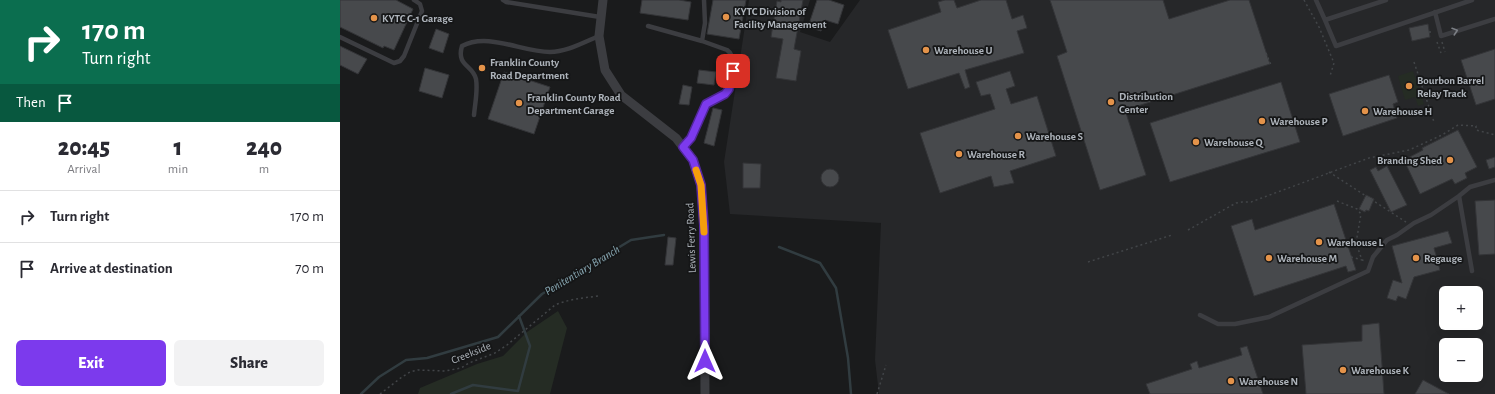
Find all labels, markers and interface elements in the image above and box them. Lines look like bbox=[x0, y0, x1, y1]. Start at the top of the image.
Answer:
place label: KYTC Division of Facility Management bbox=[734, 6, 827, 30]
marker: KYTC Division of Facility Management bbox=[721, 12, 731, 22]
marker: KYTC C-1 Garage bbox=[369, 13, 379, 23]
place label: KYTC C-1 Garage bbox=[382, 13, 453, 24]
icon: right bbox=[16, 16, 68, 68]
text: 170 m bbox=[82, 17, 146, 45]
one-way arrow bbox=[1451, 28, 1458, 36]
marker: Warehouse U bbox=[921, 45, 931, 55]
place label: Warehouse U bbox=[934, 45, 993, 56]
text: Turn right bbox=[82, 50, 151, 68]
pin bbox=[716, 54, 750, 88]
place label: Franklin County Road Department bbox=[490, 57, 569, 81]
icon: arrive bbox=[722, 60, 744, 82]
marker: Franklin County Road Department bbox=[477, 63, 487, 73]
place label: Bourbon Barrel Relay Track bbox=[1417, 75, 1484, 99]
marker: Bourbon Barrel Relay Track bbox=[1404, 81, 1414, 91]
place label: Distribution Center bbox=[1119, 91, 1173, 115]
icon: arrive bbox=[54, 92, 76, 114]
place label: Franklin County Road Department Garage bbox=[527, 92, 621, 116]
text: Then bbox=[16, 95, 46, 110]
marker: Distribution Center bbox=[1106, 97, 1116, 107]
marker: Franklin County Road Department Garage bbox=[514, 98, 524, 108]
marker: Warehouse H bbox=[1360, 106, 1370, 116]
place label: Warehouse H bbox=[1373, 106, 1432, 117]
marker: Warehouse P bbox=[1257, 116, 1267, 126]
place label: Warehouse P bbox=[1270, 116, 1328, 127]
marker: Warehouse S bbox=[1013, 131, 1023, 141]
place label: Warehouse S bbox=[1026, 131, 1084, 142]
text: 20:45 bbox=[58, 136, 110, 160]
text: 1 bbox=[174, 136, 182, 160]
text: 240 bbox=[246, 136, 282, 160]
marker: Warehouse Q bbox=[1191, 137, 1201, 147]
place label: Warehouse Q bbox=[1204, 137, 1265, 149]
marker: Warehouse R bbox=[954, 149, 964, 159]
place label: Warehouse R bbox=[967, 149, 1026, 160]
place label: Branding Shed bbox=[1377, 155, 1442, 166]
marker: Branding Shed bbox=[1445, 155, 1455, 165]
text: Arrival bbox=[67, 163, 101, 176]
text: min bbox=[168, 163, 188, 176]
text: m bbox=[259, 163, 269, 176]
street label: Lewis Ferry Road bbox=[684, 202, 698, 273]
icon: right bbox=[16, 206, 38, 228]
text: Turn right bbox=[50, 209, 109, 224]
text: 170 m bbox=[290, 209, 324, 224]
marker: Warehouse L bbox=[1314, 237, 1324, 247]
place label: Warehouse L bbox=[1327, 237, 1384, 248]
water label: Penitentiary Branch bbox=[542, 243, 622, 297]
marker: Warehouse M bbox=[1264, 253, 1274, 263]
place label: Warehouse M bbox=[1277, 253, 1338, 264]
marker: Regauge bbox=[1411, 253, 1421, 263]
place label: Regauge bbox=[1424, 253, 1462, 264]
icon: arrive bbox=[16, 258, 38, 280]
text: Arrive at destination bbox=[50, 261, 173, 276]
text: 70 m bbox=[295, 261, 324, 276]
map controls bbox=[1439, 286, 1483, 382]
button: + bbox=[1439, 286, 1483, 330]
button: − bbox=[1439, 338, 1483, 382]
button: Exit bbox=[16, 340, 166, 386]
button: Share bbox=[174, 340, 324, 386]
street label: Creekside bbox=[450, 340, 492, 366]
position arrow bbox=[684, 340, 726, 382]
marker: Warehouse K bbox=[1338, 365, 1348, 375]
place label: Warehouse K bbox=[1351, 365, 1410, 376]
marker: Warehouse N bbox=[1226, 376, 1236, 386]
place label: Warehouse N bbox=[1239, 376, 1298, 387]

